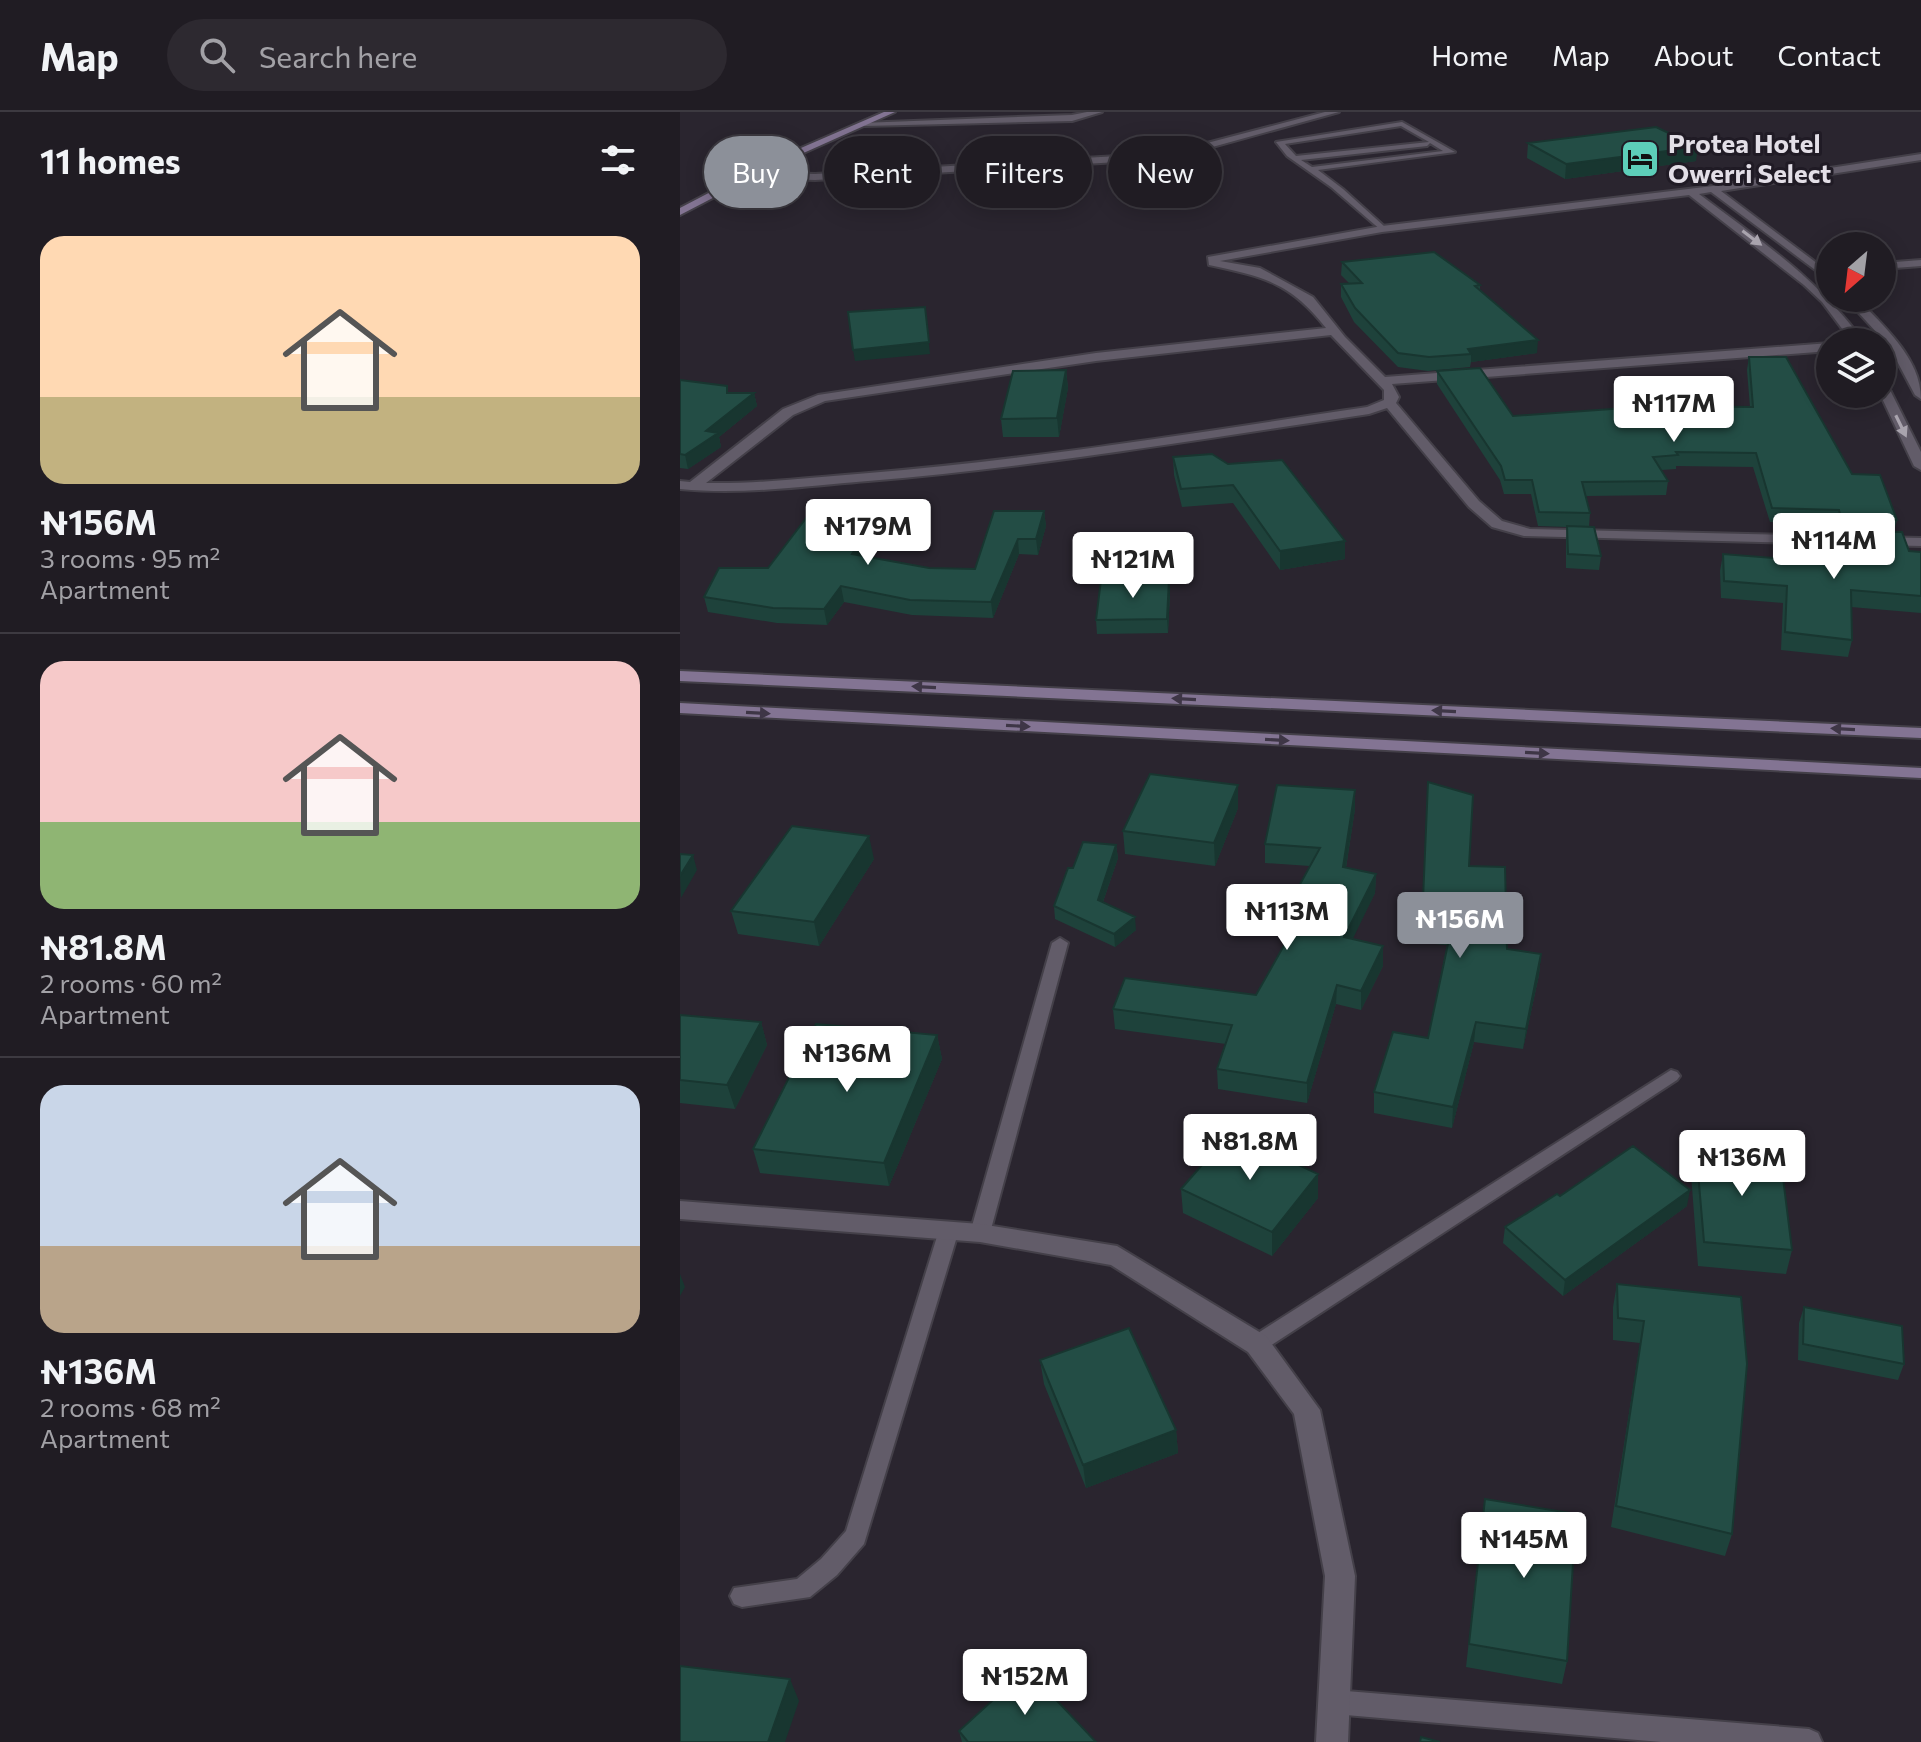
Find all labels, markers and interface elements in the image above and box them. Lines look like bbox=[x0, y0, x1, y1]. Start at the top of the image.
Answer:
search box bbox=[167, 19, 727, 91]
text: Map bbox=[40, 32, 119, 79]
icon: search bbox=[195, 33, 239, 77]
text: Search here bbox=[259, 37, 417, 74]
text: Home bbox=[1431, 38, 1508, 72]
text: Map bbox=[1552, 38, 1610, 72]
text: About bbox=[1654, 38, 1734, 72]
text: Contact bbox=[1778, 38, 1881, 72]
place label: Protea Hotel Owerri Select bbox=[1668, 127, 1831, 188]
chip: Buy bbox=[704, 136, 808, 208]
chip: Rent bbox=[824, 136, 940, 208]
chip: Filters bbox=[956, 136, 1092, 208]
chip: New bbox=[1108, 136, 1222, 208]
icon: filters bbox=[596, 138, 640, 182]
hotel icon: Protea Hotel Owerri Select bbox=[1619, 138, 1661, 180]
text: 11 homes bbox=[40, 139, 181, 181]
one-way arrow bbox=[1742, 230, 1762, 246]
north arrow bbox=[1816, 232, 1896, 312]
map controls bbox=[1816, 232, 1896, 408]
icon: home bbox=[268, 288, 412, 432]
button: layers bbox=[1816, 328, 1896, 408]
pin: ₦117M bbox=[1618, 376, 1730, 444]
text: ₦117M bbox=[1632, 386, 1716, 417]
one-way arrow bbox=[1894, 415, 1908, 438]
pin: ₦179M bbox=[812, 499, 924, 567]
text: ₦156M bbox=[40, 500, 157, 542]
text: ₦179M bbox=[824, 509, 912, 540]
pin: ₦114M bbox=[1778, 513, 1890, 581]
text: ₦114M bbox=[1791, 523, 1877, 554]
pin: ₦121M bbox=[1077, 532, 1189, 600]
text: 3 rooms · 95 m² bbox=[40, 542, 220, 573]
text: ₦121M bbox=[1091, 542, 1175, 573]
text: Apartment bbox=[40, 573, 170, 604]
one-way arrow bbox=[911, 680, 936, 693]
one-way arrow bbox=[1171, 692, 1196, 705]
one-way arrow bbox=[1430, 704, 1456, 717]
one-way arrow bbox=[746, 706, 771, 719]
icon: home bbox=[268, 713, 412, 857]
one-way arrow bbox=[1006, 720, 1031, 733]
one-way arrow bbox=[1830, 722, 1855, 735]
one-way arrow bbox=[1265, 733, 1290, 746]
one-way arrow bbox=[1525, 747, 1550, 760]
pin: ₦113M bbox=[1231, 884, 1343, 952]
pin: ₦156M bbox=[1404, 892, 1516, 960]
text: ₦113M bbox=[1244, 894, 1330, 925]
text: ₦156M bbox=[1415, 902, 1505, 933]
text: ₦81.8M bbox=[40, 925, 167, 967]
text: 2 rooms · 60 m² bbox=[40, 967, 222, 998]
text: Apartment bbox=[40, 998, 170, 1029]
pin: ₦136M bbox=[791, 1026, 903, 1094]
text: ₦136M bbox=[802, 1036, 892, 1067]
pin: ₦81.8M bbox=[1185, 1114, 1315, 1182]
text: ₦81.8M bbox=[1201, 1124, 1299, 1155]
pin: ₦136M bbox=[1686, 1130, 1798, 1198]
icon: home bbox=[268, 1137, 412, 1281]
text: ₦136M bbox=[1697, 1140, 1787, 1171]
text: ₦136M bbox=[40, 1349, 157, 1391]
text: 2 rooms · 68 m² bbox=[40, 1391, 221, 1422]
text: Apartment bbox=[40, 1422, 170, 1453]
pin: ₦145M bbox=[1468, 1512, 1580, 1580]
text: ₦145M bbox=[1479, 1522, 1569, 1553]
pin: ₦152M bbox=[969, 1649, 1081, 1717]
text: ₦152M bbox=[981, 1659, 1069, 1690]

